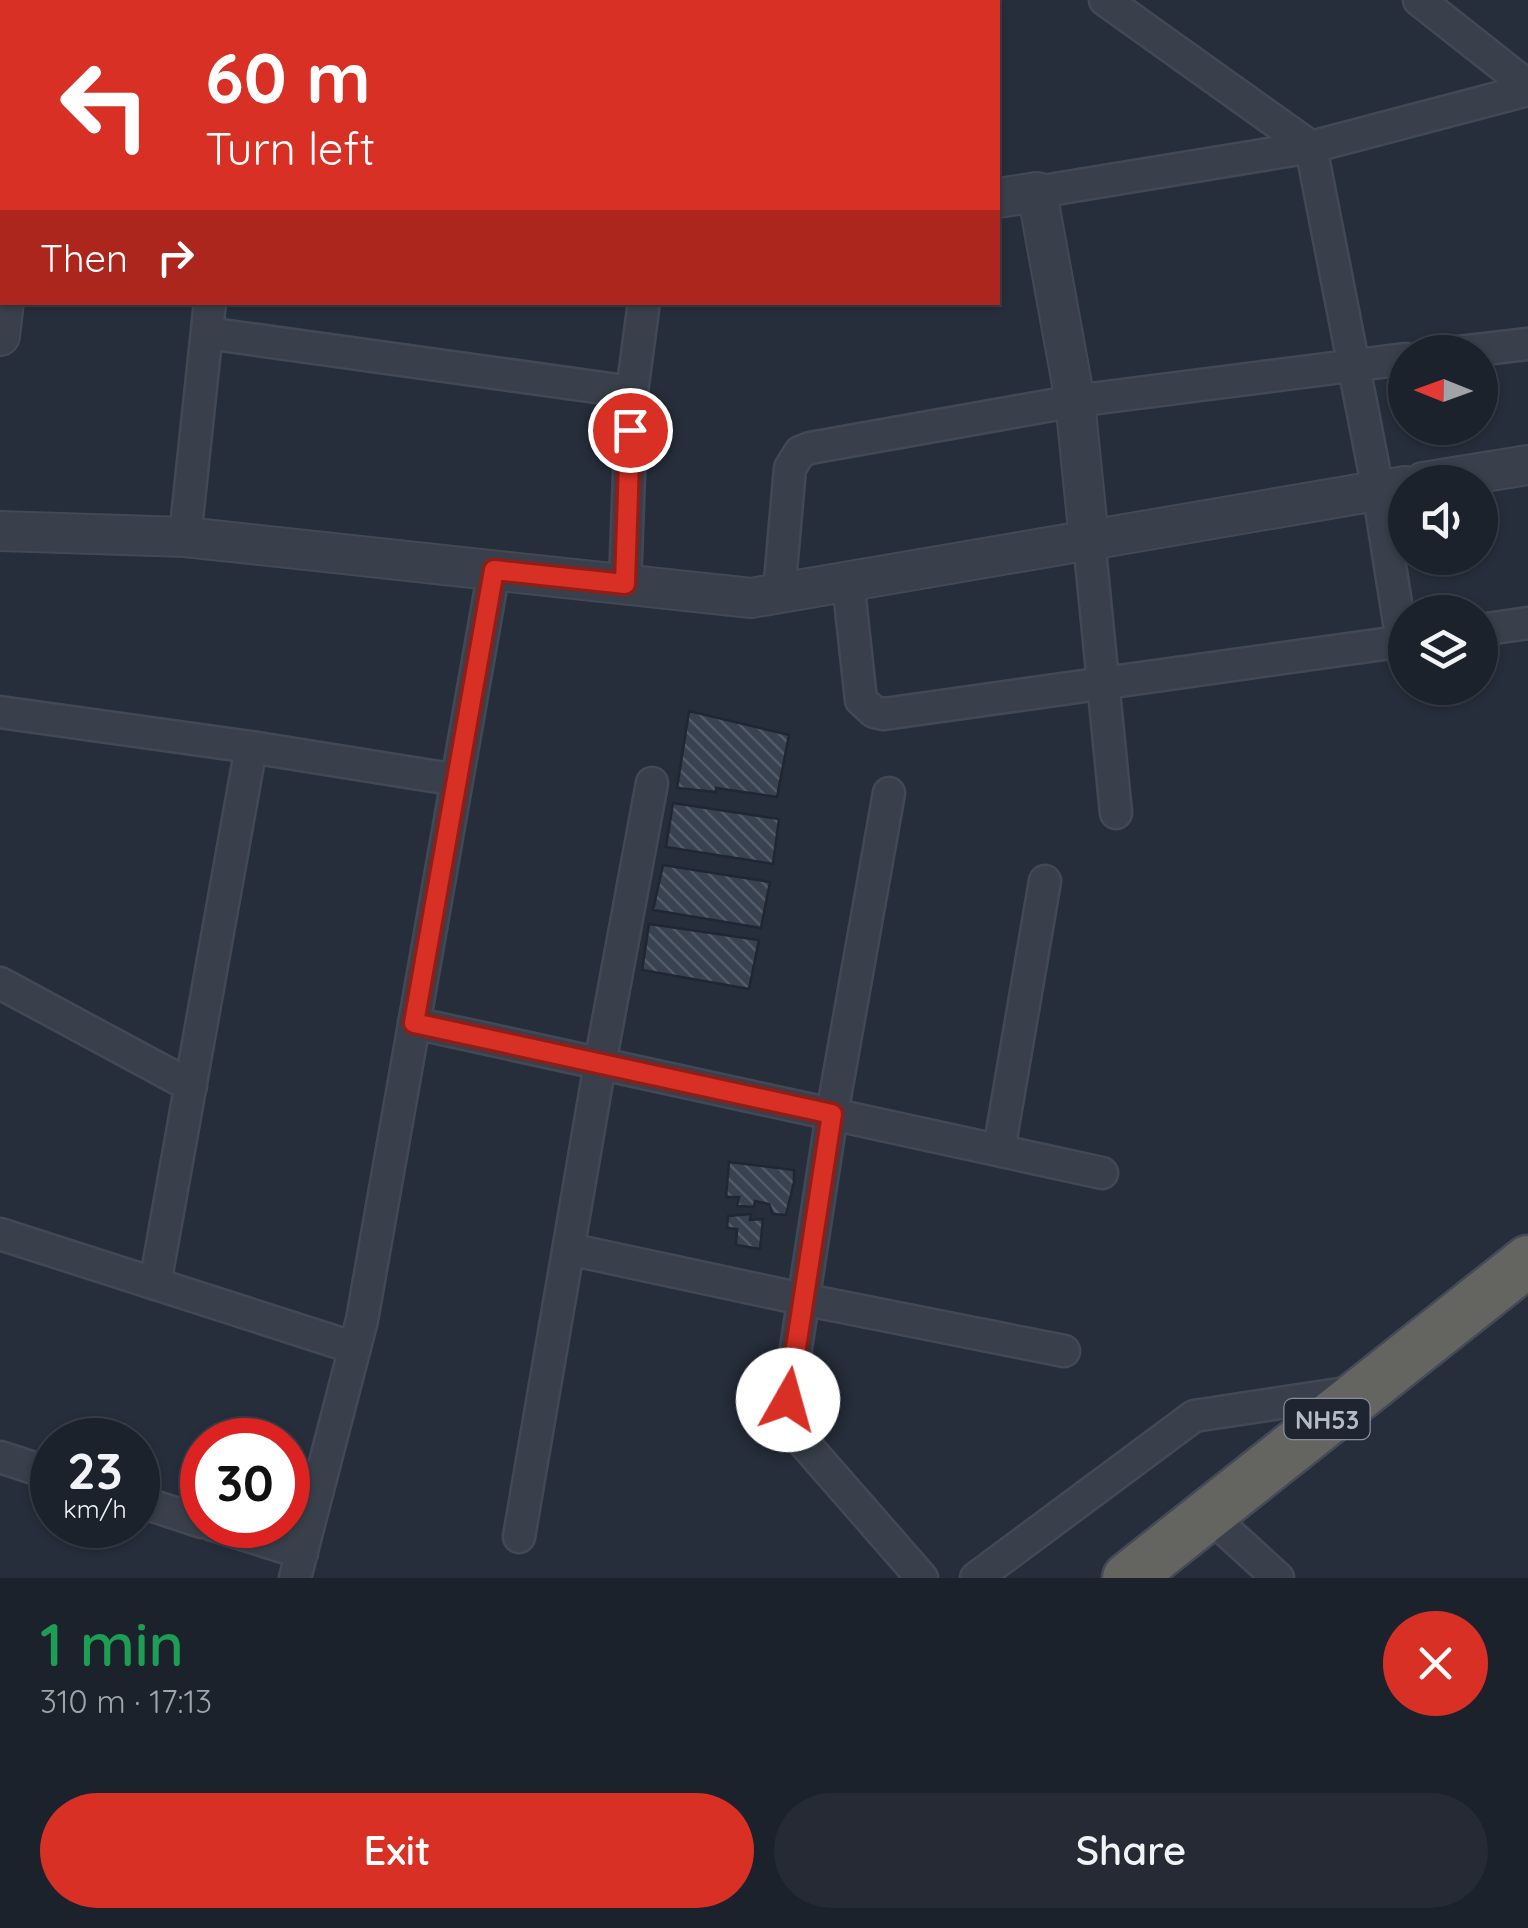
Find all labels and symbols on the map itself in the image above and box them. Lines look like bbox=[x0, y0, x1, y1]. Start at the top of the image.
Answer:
north arrow bbox=[1388, 335, 1498, 445]
pin bbox=[588, 388, 673, 473]
position arrow bbox=[736, 1348, 840, 1452]
road number: NH53 bbox=[1284, 1399, 1370, 1439]
speed limit sign: 30 bbox=[180, 1418, 310, 1548]

